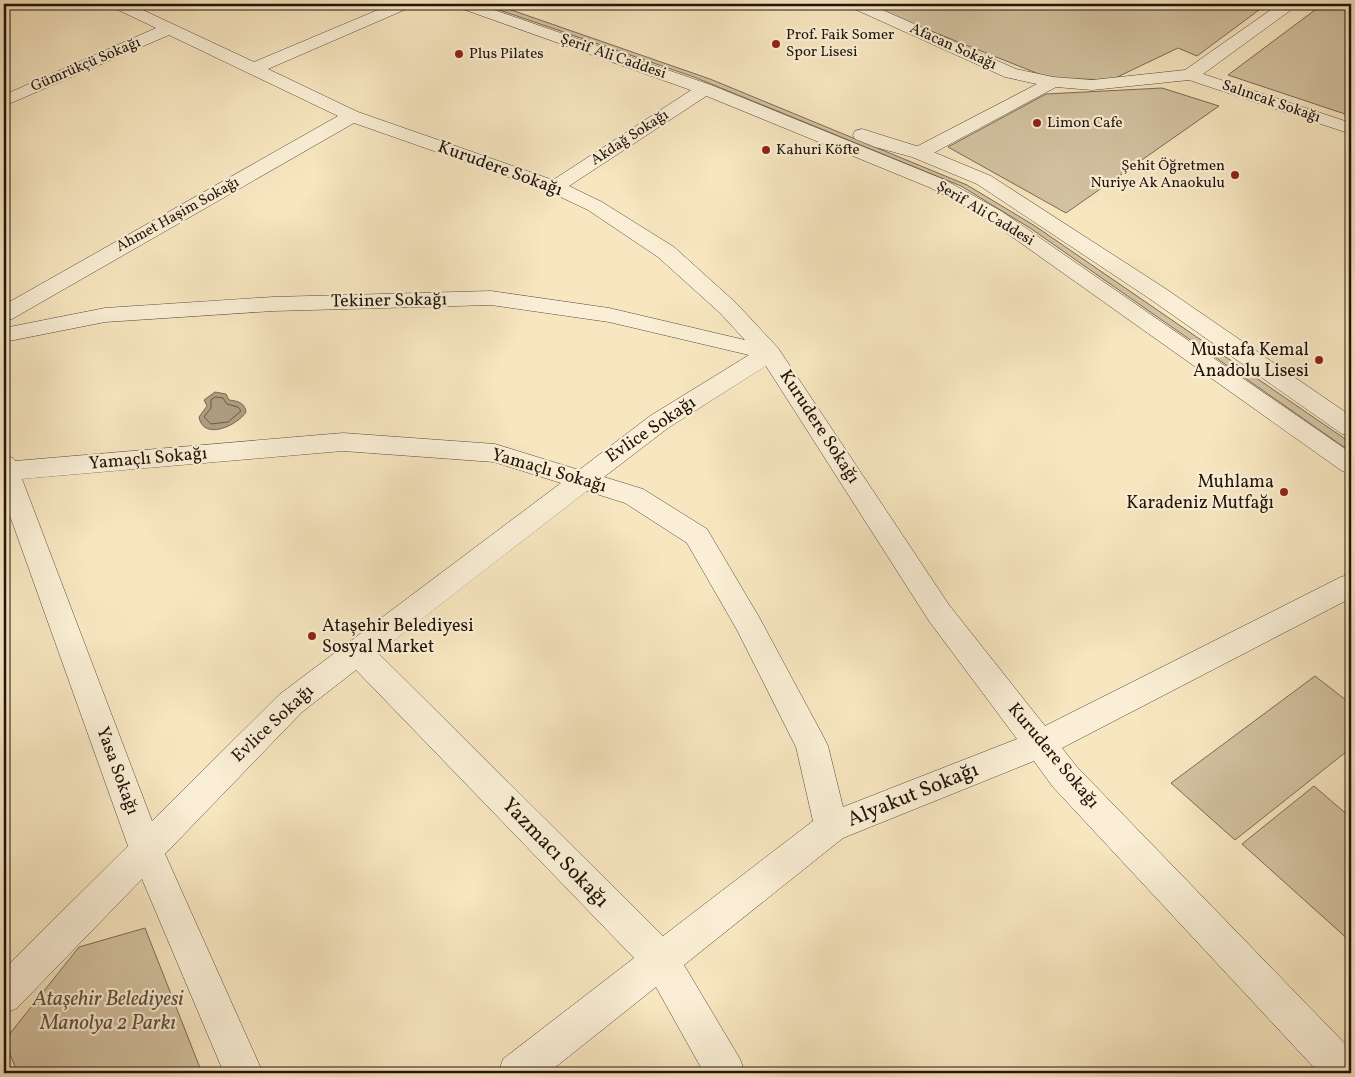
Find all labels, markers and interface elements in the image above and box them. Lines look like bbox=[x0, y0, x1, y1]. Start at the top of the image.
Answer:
street label: Afacan Sokağı bbox=[906, 18, 1000, 76]
place label: Prof. Faik Somer Spor Lisesi bbox=[786, 25, 894, 63]
street label: Şerif Ali Caddesi bbox=[557, 29, 669, 85]
street label: Gümrükçü Sokağı bbox=[28, 32, 144, 98]
marker: Prof. Faik Somer Spor Lisesi bbox=[770, 38, 782, 50]
place label: Plus Pilates bbox=[469, 44, 544, 65]
marker: Plus Pilates bbox=[453, 48, 465, 60]
street label: Salıncak Sokağı bbox=[1219, 75, 1323, 129]
street label: Akdağ Sokağı bbox=[587, 105, 673, 171]
place label: Limon Cafe bbox=[1047, 113, 1123, 134]
marker: Limon Cafe bbox=[1031, 117, 1043, 129]
street label: Kurudere Sokağı bbox=[434, 135, 566, 203]
place label: Kahuri Köfte bbox=[776, 140, 860, 161]
marker: Kahuri Köfte bbox=[760, 144, 772, 156]
place label: Şehit Öğretmen Nuriye Ak Anaokulu bbox=[1090, 156, 1225, 194]
marker: Şehit Öğretmen Nuriye Ak Anaokulu bbox=[1229, 169, 1241, 181]
street label: Ahmet Haşim Sokağı bbox=[113, 172, 243, 258]
street label: Şerif Ali Caddesi bbox=[932, 177, 1038, 251]
street label: Tekiner Sokağı bbox=[331, 287, 447, 315]
place label: Mustafa Kemal Anadolu Lisesi bbox=[1190, 338, 1309, 384]
marker: Mustafa Kemal Anadolu Lisesi bbox=[1313, 354, 1325, 366]
street label: Kurudere Sokağı bbox=[773, 365, 865, 489]
street label: Evlice Sokağı bbox=[601, 391, 701, 469]
street label: Yamaçlı Sokağı bbox=[88, 441, 208, 477]
street label: Yamaçlı Sokağı bbox=[488, 443, 610, 499]
place label: Muhlama Karadeniz Mutfağı bbox=[1126, 470, 1274, 516]
marker: Muhlama Karadeniz Mutfağı bbox=[1278, 486, 1290, 498]
place label: Ataşehir Belediyesi Sosyal Market bbox=[322, 614, 474, 660]
marker: Ataşehir Belediyesi Sosyal Market bbox=[306, 630, 318, 642]
street label: Evlice Sokağı bbox=[226, 679, 320, 769]
street label: Kurudere Sokağı bbox=[1001, 698, 1105, 814]
street label: Yasa Sokağı bbox=[89, 723, 145, 819]
street label: Alyakut Sokağı bbox=[843, 755, 983, 835]
street label: Yazmacı Sokağı bbox=[495, 791, 615, 915]
park label: Ataşehir Belediyesi Manolya 2 Parkı bbox=[32, 985, 184, 1038]

